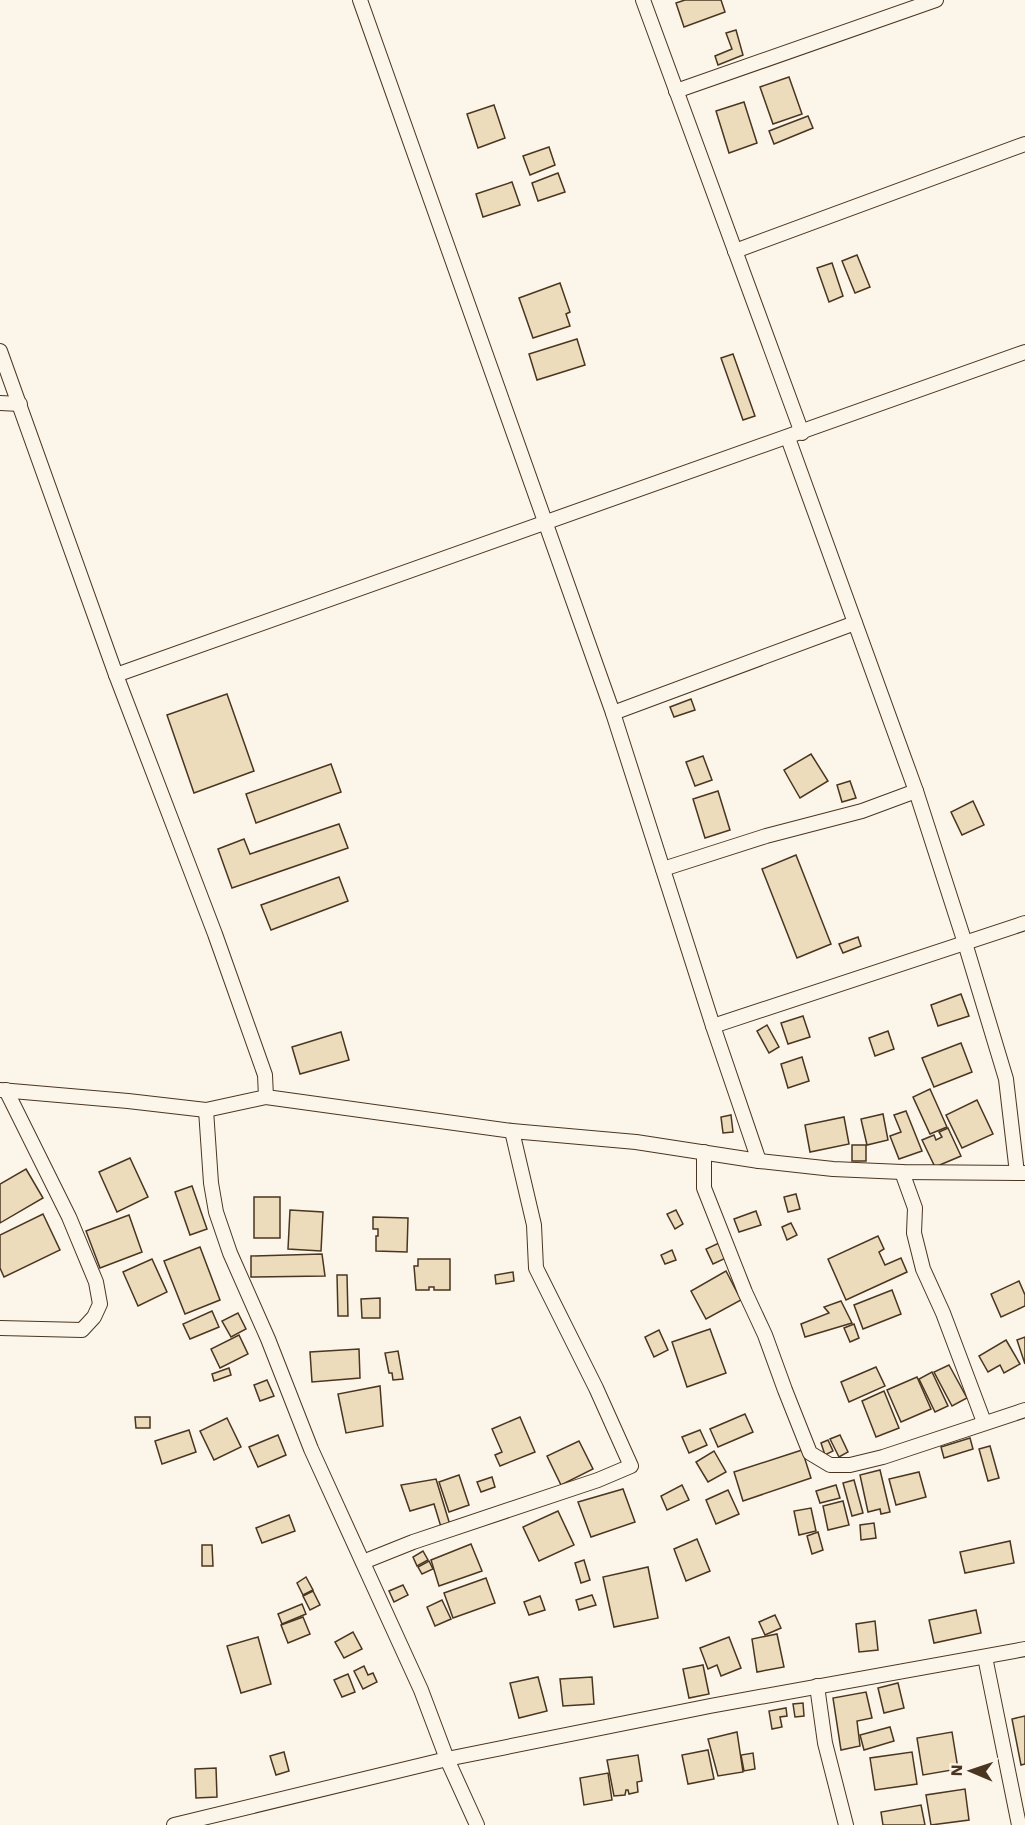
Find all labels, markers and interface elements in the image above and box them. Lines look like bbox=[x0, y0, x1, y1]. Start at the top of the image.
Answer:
north arrow bbox=[941, 1741, 1001, 1801]
text: N bbox=[947, 1764, 966, 1777]

